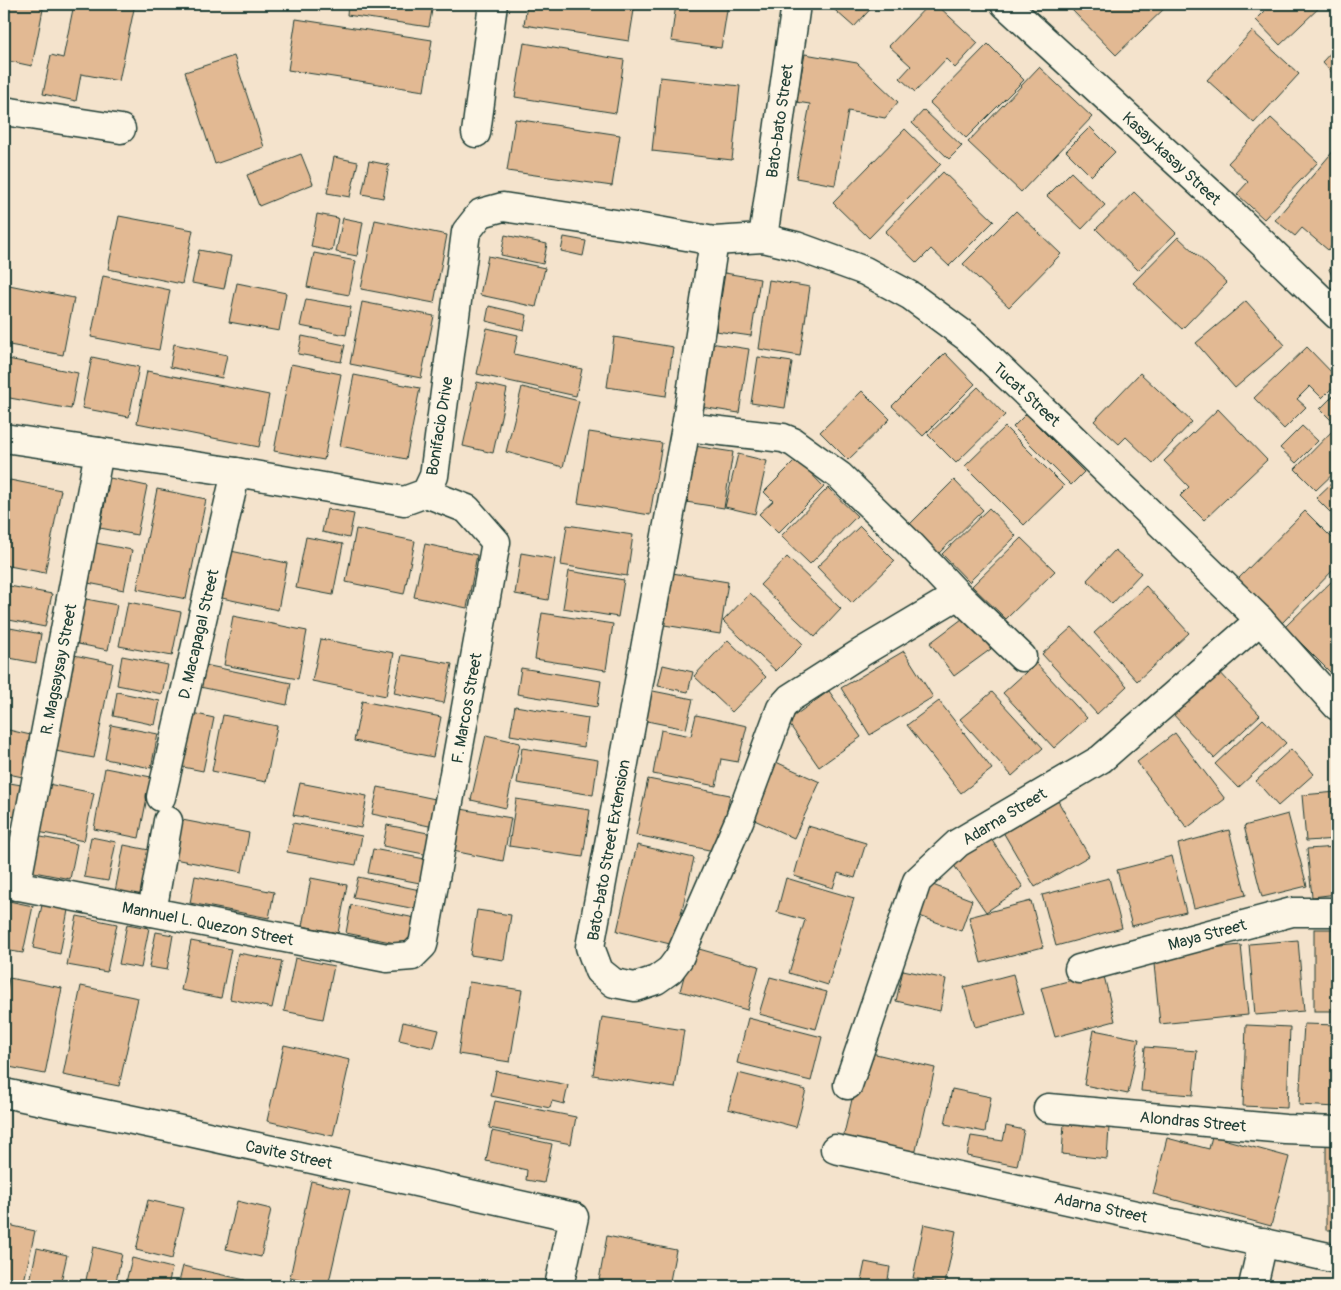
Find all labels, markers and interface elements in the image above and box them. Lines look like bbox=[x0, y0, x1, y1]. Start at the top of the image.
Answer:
street label: Bato-bato Street bbox=[762, 62, 798, 179]
street label: Kasay-kasay Street bbox=[1118, 108, 1225, 210]
street label: Tucat Street bbox=[988, 358, 1065, 431]
street label: Bonifacio Drive bbox=[422, 375, 458, 477]
street label: D. Macapagal Street bbox=[174, 567, 224, 701]
street label: R. Magsaysay Street bbox=[36, 601, 82, 736]
street label: F. Marcos Street bbox=[447, 651, 487, 765]
street label: Bato-bato Street Extension bbox=[583, 758, 635, 942]
street label: Adarna Street bbox=[959, 784, 1051, 850]
street label: Mannuel L. Quezon Street bbox=[120, 898, 296, 951]
street label: Maya Street bbox=[1166, 915, 1249, 955]
street label: Alondras Street bbox=[1139, 1107, 1247, 1137]
street label: Cavite Street bbox=[243, 1136, 335, 1174]
street label: Adarna Street bbox=[1052, 1188, 1150, 1228]

